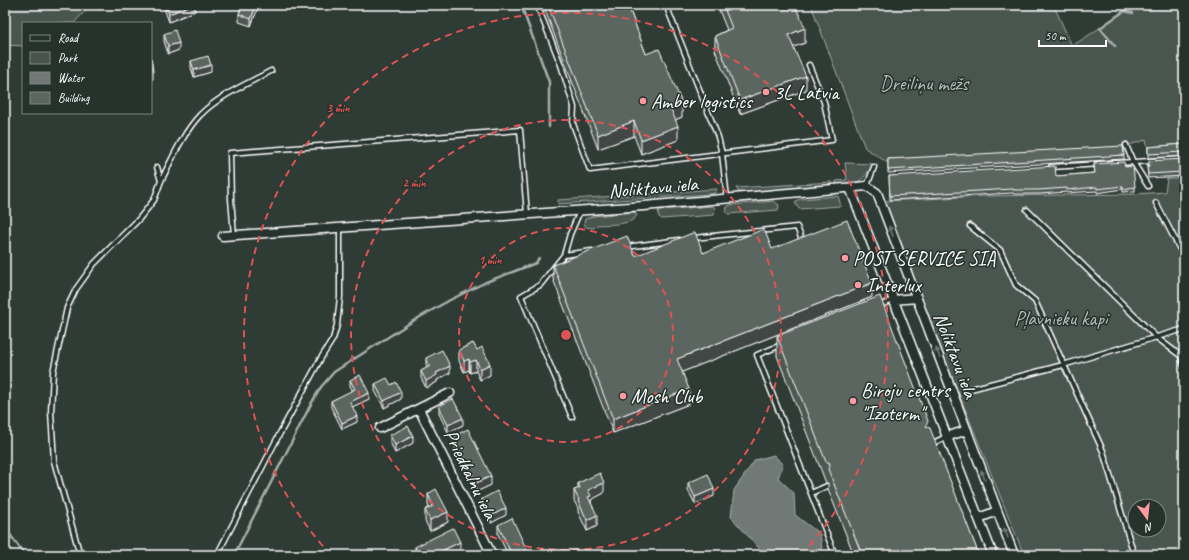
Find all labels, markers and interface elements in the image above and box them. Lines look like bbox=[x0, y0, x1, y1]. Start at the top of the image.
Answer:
legend bbox=[22, 22, 152, 114]
scale bar bbox=[1039, 22, 1106, 48]
text: 50 m bbox=[1045, 28, 1067, 44]
text: Road bbox=[58, 30, 80, 46]
text: Park bbox=[58, 50, 79, 66]
text: Water bbox=[58, 70, 86, 86]
park label: Dreiliņu mežs bbox=[880, 71, 970, 96]
place label: 3L Latvia bbox=[774, 80, 841, 105]
marker: 3L Latvia bbox=[761, 87, 771, 97]
place label: Amber logistics bbox=[651, 89, 754, 114]
text: Building bbox=[58, 90, 90, 106]
marker: Amber logistics bbox=[638, 96, 648, 106]
text: 3 min bbox=[327, 100, 350, 116]
street label: Noliktavu iela bbox=[607, 171, 700, 204]
text: 2 min bbox=[403, 175, 426, 191]
one-way arrow bbox=[888, 225, 894, 237]
place label: POST SERVICE SIA bbox=[853, 246, 997, 271]
text: 1 min bbox=[479, 252, 502, 268]
marker: POST SERVICE SIA bbox=[840, 253, 850, 263]
place label: Interlux bbox=[866, 273, 923, 298]
marker: Interlux bbox=[853, 280, 863, 290]
park label: Pļavnieku kapi bbox=[1014, 306, 1110, 331]
street label: Noliktavu iela bbox=[928, 309, 984, 403]
centre of rings bbox=[559, 328, 573, 342]
one-way arrow bbox=[934, 346, 940, 358]
place label: Biroju centrs "Izoterm" bbox=[861, 378, 952, 426]
place label: Mosh Club bbox=[631, 384, 704, 409]
marker: Mosh Club bbox=[618, 391, 628, 401]
marker: Biroju centrs "Izoterm" bbox=[848, 396, 858, 406]
street label: Priedkalnu iela bbox=[438, 425, 504, 524]
one-way arrow bbox=[980, 468, 986, 480]
north arrow bbox=[1127, 498, 1167, 538]
text: N bbox=[1142, 520, 1155, 536]
one-way arrow bbox=[1002, 527, 1008, 539]

